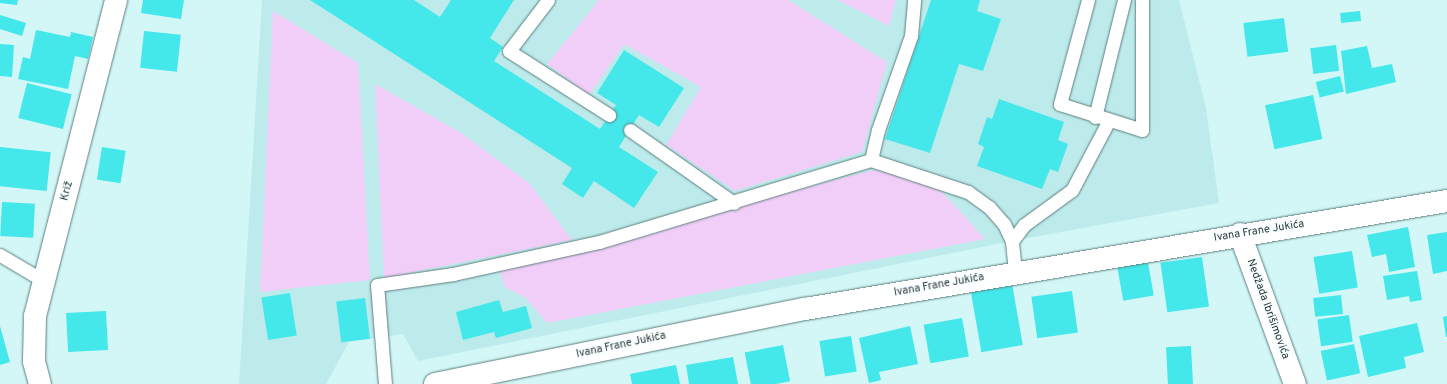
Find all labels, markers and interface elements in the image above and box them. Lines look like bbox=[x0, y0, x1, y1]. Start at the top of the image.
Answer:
street label: Križ bbox=[58, 180, 76, 202]
street label: Ivana Frane Jukića bbox=[1213, 217, 1305, 245]
street label: Nedžada Ibrišimovića bbox=[1244, 257, 1292, 361]
street label: Ivana Frane Jukića bbox=[893, 271, 985, 299]
street label: Ivana Frane Jukića bbox=[575, 329, 667, 361]

